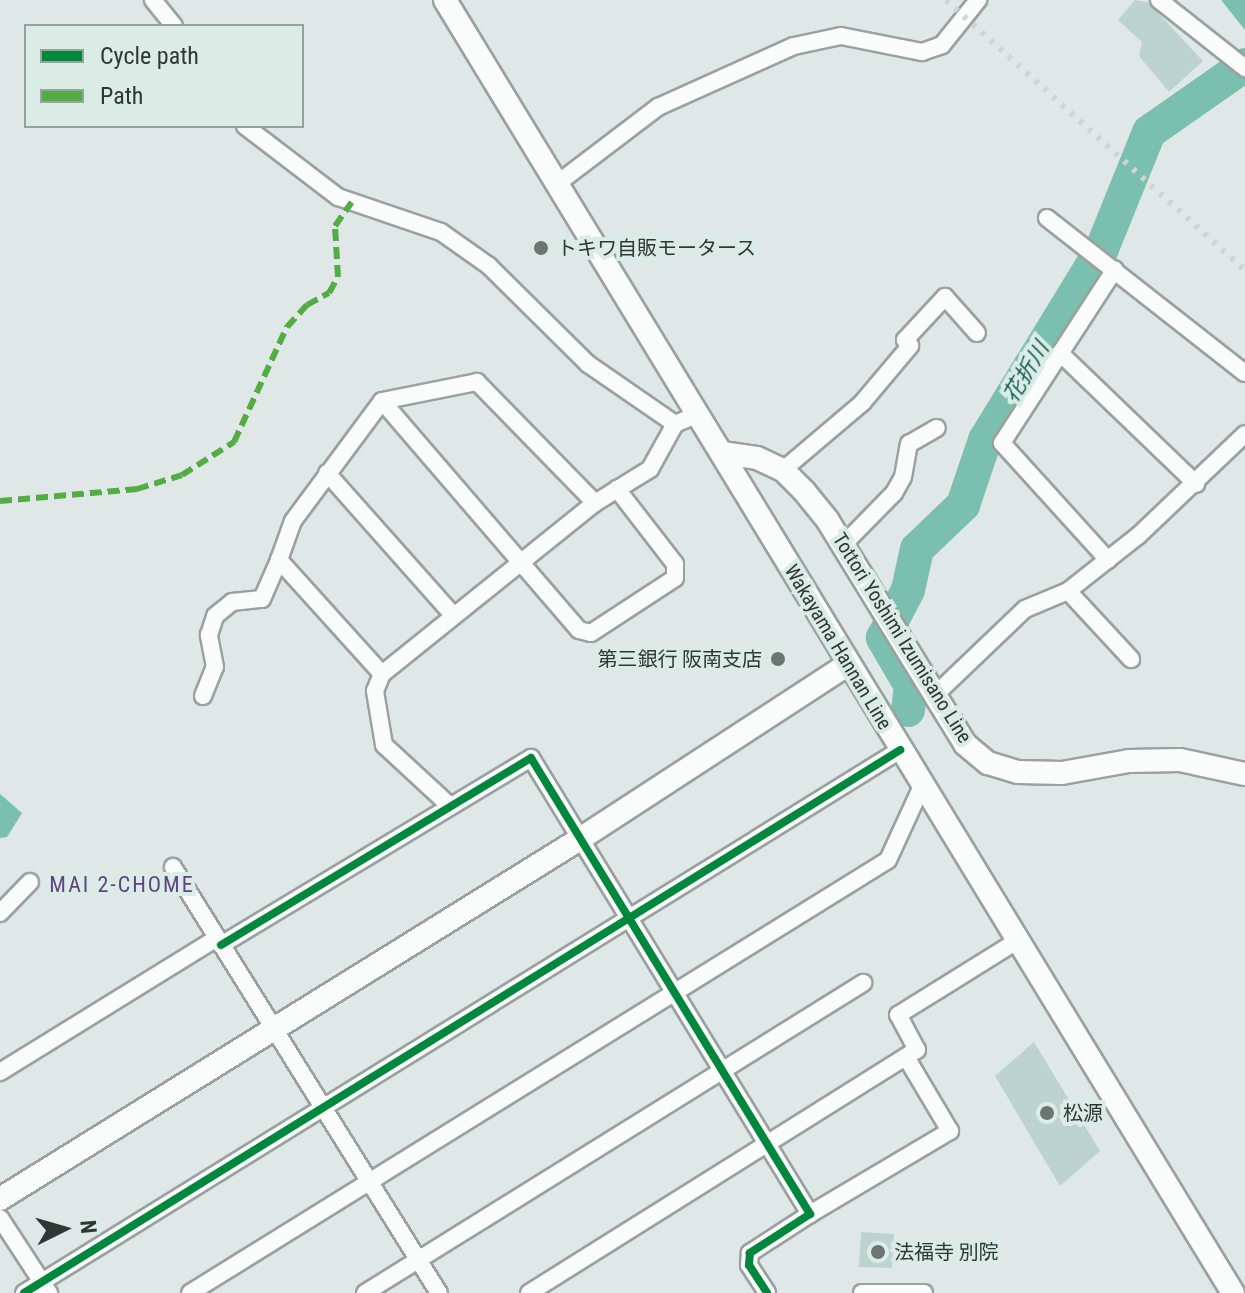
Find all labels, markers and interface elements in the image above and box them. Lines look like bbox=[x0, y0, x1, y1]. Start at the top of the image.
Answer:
legend bbox=[24, 24, 304, 128]
text: Cycle path bbox=[100, 42, 199, 70]
text: Path bbox=[100, 82, 143, 110]
place label: トキワ自販モータース bbox=[557, 236, 757, 260]
marker: トキワ自販モータース bbox=[532, 239, 550, 257]
water label: 花折川 bbox=[998, 337, 1054, 407]
street label: Tottori Yoshimi Izumisano Line bbox=[827, 529, 977, 747]
street label: Wakayama Hannan Line bbox=[779, 560, 897, 734]
place label: 第三銀行 阪南支店 bbox=[597, 647, 762, 671]
marker: 第三銀行 阪南支店 bbox=[769, 650, 787, 668]
district label: MAI 2-CHOME bbox=[49, 872, 195, 898]
place label: 松源 bbox=[1063, 1101, 1103, 1125]
marker: 松源 bbox=[1038, 1104, 1056, 1122]
north arrow bbox=[24, 1189, 104, 1269]
text: N bbox=[75, 1219, 101, 1235]
place label: 法福寺 別院 bbox=[894, 1240, 999, 1264]
marker: 法福寺 別院 bbox=[869, 1243, 887, 1261]

